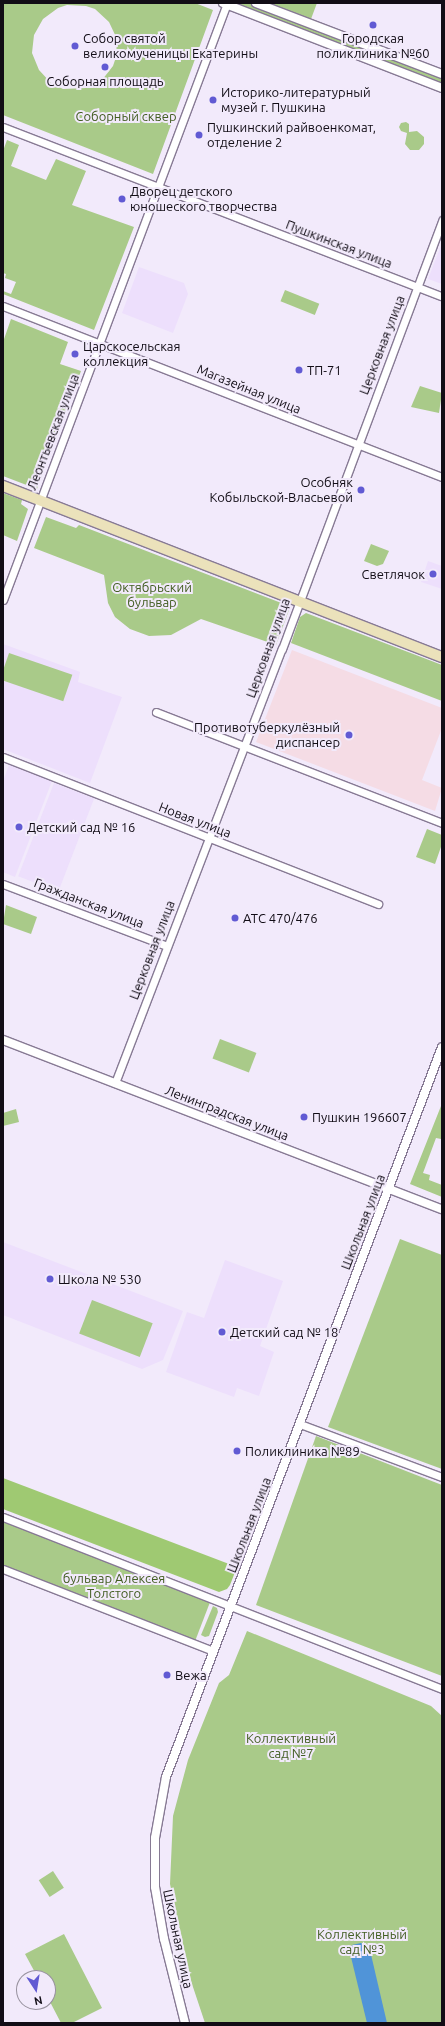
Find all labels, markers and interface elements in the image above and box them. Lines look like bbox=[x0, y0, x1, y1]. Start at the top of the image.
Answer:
marker: Городская поликлиника №60 bbox=[368, 20, 378, 30]
place label: Собор святой великомученицы Екатерины bbox=[83, 31, 258, 62]
place label: Городская поликлиника №60 bbox=[316, 31, 430, 62]
marker: Собор святой великомученицы Екатерины bbox=[70, 41, 80, 51]
marker: Соборная площадь bbox=[100, 62, 110, 72]
place label: Соборная площадь bbox=[47, 73, 163, 89]
place label: Историко-литературный музей г. Пушкина bbox=[221, 85, 371, 116]
marker: Историко-литературный музей г. Пушкина bbox=[208, 95, 218, 105]
park label: Соборный сквер bbox=[75, 108, 177, 124]
place label: Пушкинский райвоенкомат, отделение 2 bbox=[207, 120, 376, 151]
marker: Пушкинский райвоенкомат, отделение 2 bbox=[194, 130, 204, 140]
place label: Дворец детского юношеского творчества bbox=[130, 184, 277, 215]
marker: Дворец детского юношеского творчества bbox=[117, 194, 127, 204]
street label: Пушкинская улица bbox=[284, 217, 394, 271]
street label: Церковная улица bbox=[356, 293, 408, 397]
place label: Царскосельская коллекция bbox=[83, 339, 180, 370]
marker: Царскосельская коллекция bbox=[70, 349, 80, 359]
street label: Магазейная улица bbox=[195, 361, 303, 417]
place label: ТП-71 bbox=[307, 362, 342, 378]
marker: ТП-71 bbox=[294, 365, 304, 375]
street label: Леонтьевская улица bbox=[24, 372, 82, 492]
place label: Особняк Кобыльской-Власьевой bbox=[210, 475, 353, 506]
marker: Особняк Кобыльской-Власьевой bbox=[356, 485, 366, 495]
place label: Светлячок bbox=[362, 566, 425, 582]
marker: Светлячок bbox=[428, 569, 438, 579]
park label: Октябрьский бульвар bbox=[112, 580, 192, 611]
street label: Церковная улица bbox=[243, 596, 293, 700]
place label: Противотуберкулёзный диспансер bbox=[194, 720, 340, 751]
marker: Противотуберкулёзный диспансер bbox=[343, 729, 355, 741]
street label: Новая улица bbox=[157, 799, 233, 841]
place label: Детский сад № 16 bbox=[27, 819, 135, 835]
marker: Детский сад № 16 bbox=[14, 822, 24, 832]
street label: Гражданская улица bbox=[32, 875, 146, 931]
street label: Церковная улица bbox=[126, 898, 178, 1002]
place label: АТС 470/476 bbox=[243, 910, 318, 926]
marker: АТС 470/476 bbox=[230, 913, 240, 923]
street label: Ленинградская улица bbox=[163, 1082, 291, 1144]
place label: Пушкин 196607 bbox=[312, 1109, 407, 1125]
marker: Пушкин 196607 bbox=[299, 1112, 309, 1122]
street label: Школьная улица bbox=[338, 1172, 388, 1272]
place label: Школа № 530 bbox=[58, 1271, 141, 1287]
marker: Школа № 530 bbox=[45, 1274, 55, 1284]
place label: Детский сад № 18 bbox=[230, 1324, 338, 1340]
marker: Детский сад № 18 bbox=[217, 1327, 227, 1337]
place label: Поликлиника №89 bbox=[245, 1443, 360, 1459]
marker: Поликлиника №89 bbox=[232, 1446, 242, 1456]
street label: Школьная улица bbox=[224, 1475, 274, 1575]
park label: бульвар Алексея Толстого bbox=[63, 1571, 165, 1602]
place label: Вежа bbox=[175, 1667, 207, 1683]
marker: Вежа bbox=[162, 1670, 172, 1680]
park label: Коллективный сад №7 bbox=[246, 1731, 336, 1762]
street label: Школьная улица bbox=[160, 1888, 196, 1990]
park label: Коллективный сад №3 bbox=[317, 1927, 407, 1958]
north arrow bbox=[16, 1970, 56, 2010]
text: N bbox=[33, 1994, 44, 2007]

